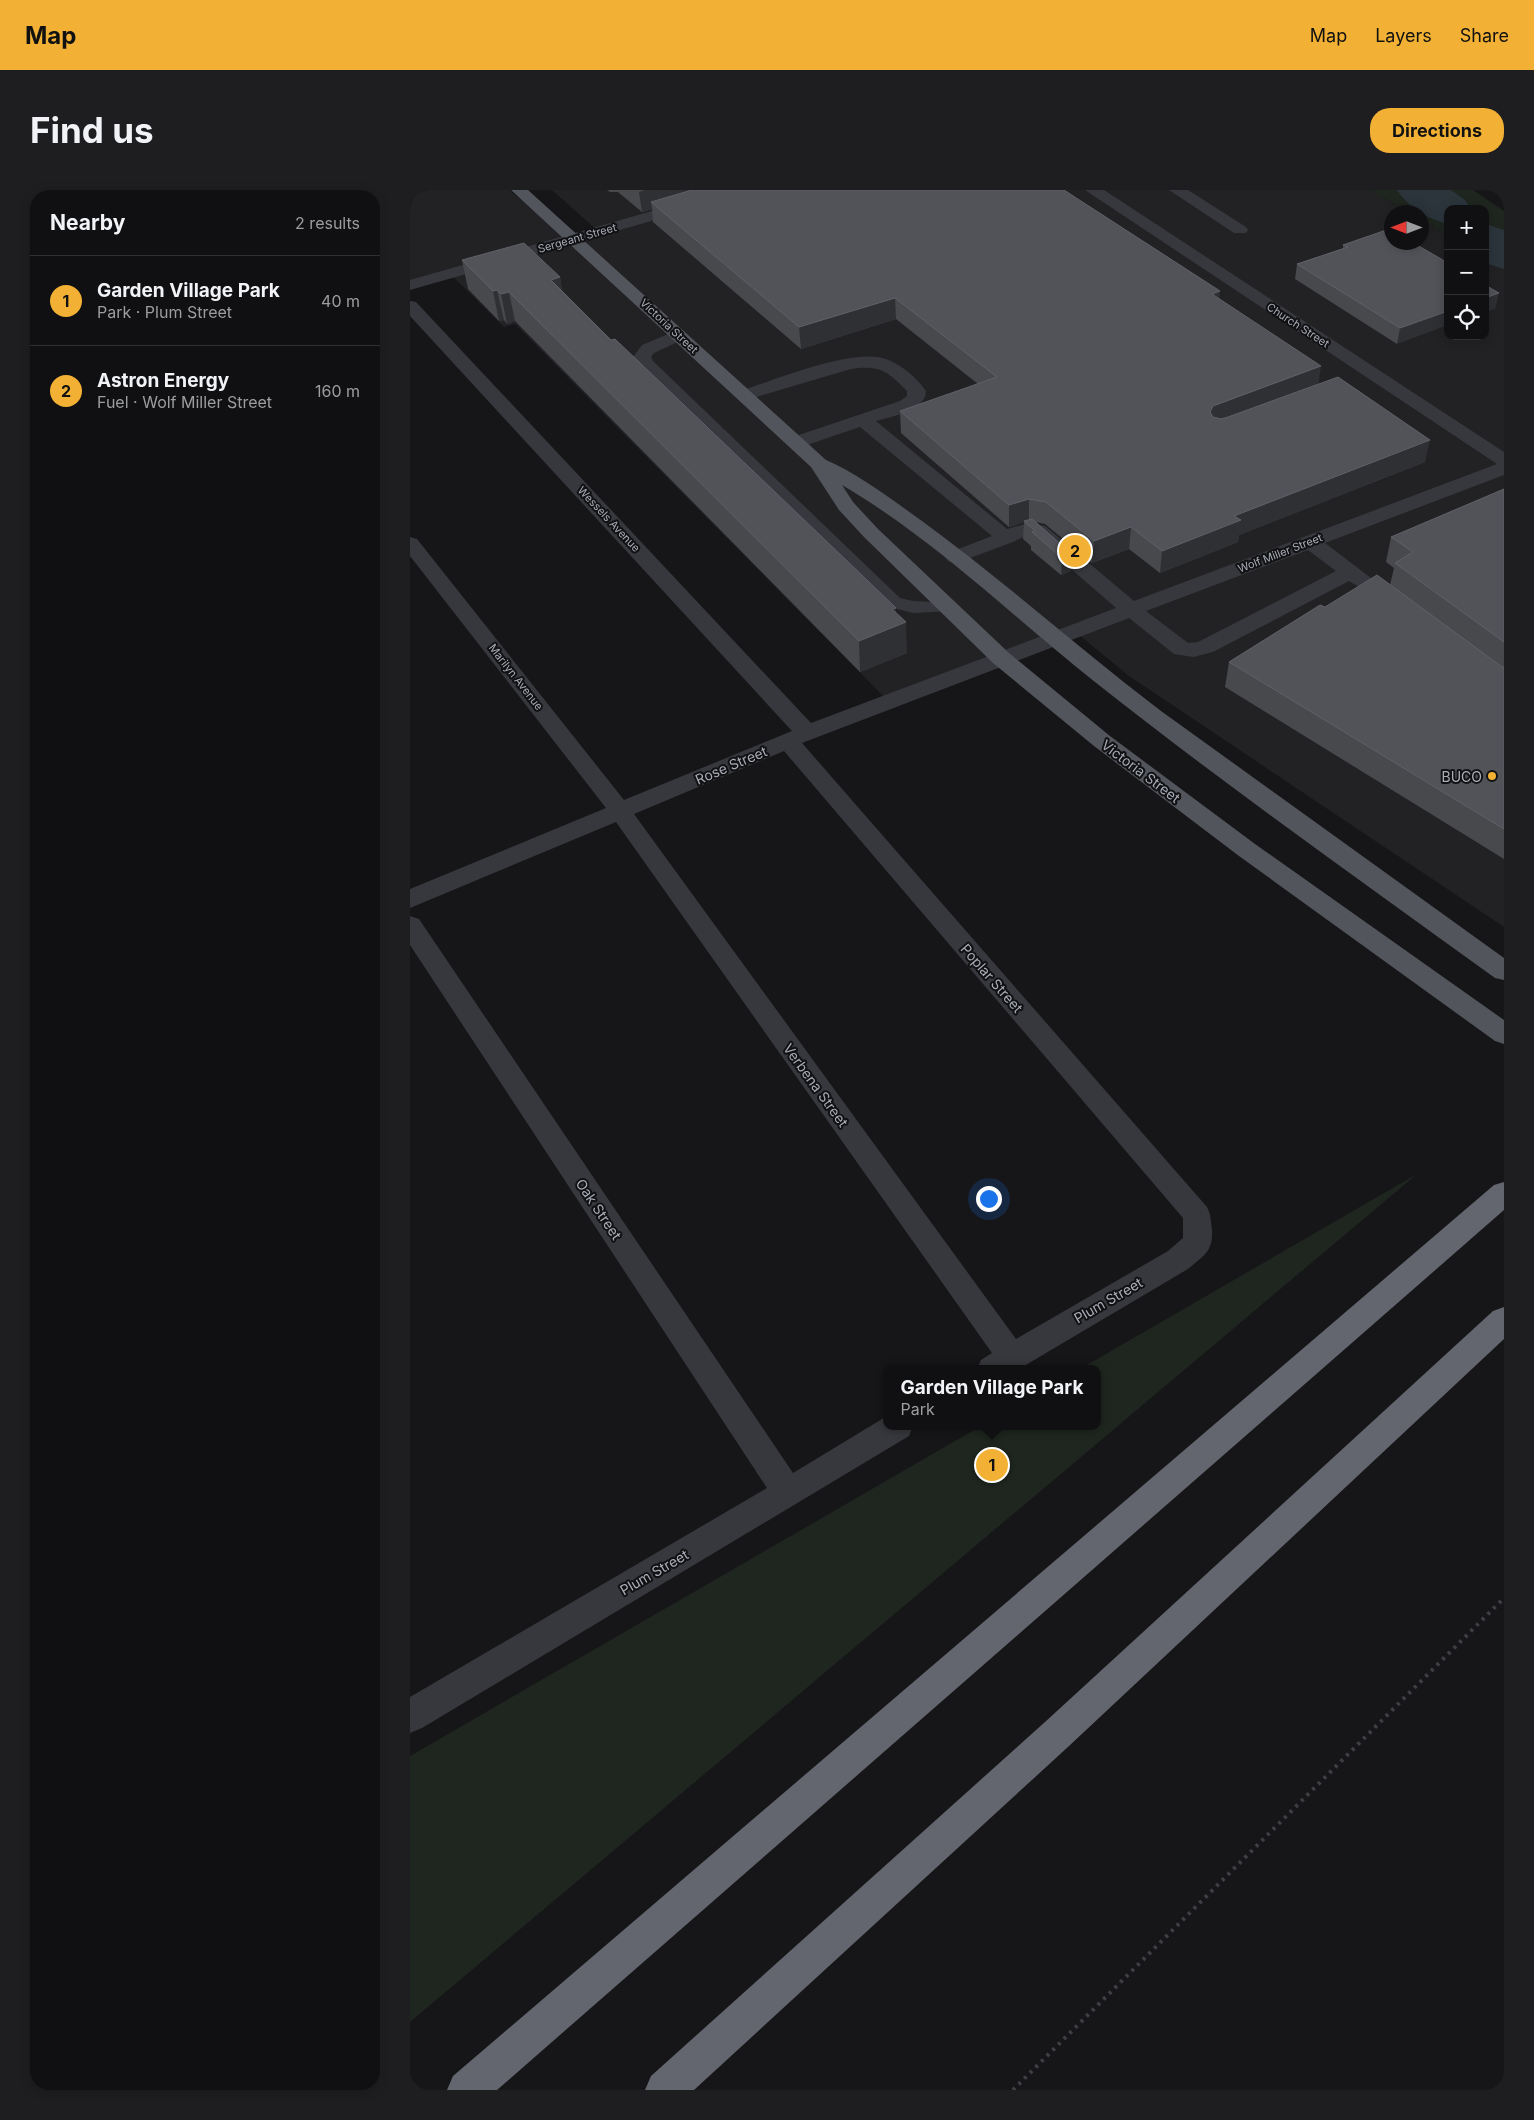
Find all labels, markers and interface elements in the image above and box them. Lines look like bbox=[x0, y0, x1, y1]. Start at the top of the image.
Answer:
text: Map bbox=[25, 21, 76, 50]
text: Map bbox=[1310, 25, 1347, 46]
text: Layers bbox=[1375, 25, 1432, 46]
text: Share bbox=[1460, 25, 1509, 46]
button: Directions bbox=[1370, 108, 1504, 153]
text: Find us bbox=[30, 109, 154, 151]
north arrow bbox=[1384, 205, 1429, 250]
map controls bbox=[1444, 205, 1489, 340]
button: + bbox=[1444, 205, 1489, 250]
text: Nearby bbox=[50, 210, 125, 235]
text: 2 results bbox=[295, 213, 360, 233]
street label: Sergeant Street bbox=[536, 220, 618, 256]
button: − bbox=[1444, 250, 1489, 295]
text: Garden Village Park bbox=[97, 279, 280, 302]
text: 1 bbox=[63, 291, 69, 311]
text: 40 m bbox=[321, 291, 360, 311]
button: locate bbox=[1444, 295, 1489, 340]
street label: Victoria Street bbox=[637, 296, 701, 357]
street label: Church Street bbox=[1264, 300, 1332, 351]
text: Park · Plum Street bbox=[97, 302, 232, 322]
text: Astron Energy bbox=[97, 369, 229, 392]
text: 2 bbox=[61, 381, 71, 401]
text: 160 m bbox=[315, 381, 360, 401]
text: Fuel · Wolf Miller Street bbox=[97, 392, 272, 412]
street label: Wessels Avenue bbox=[575, 483, 643, 555]
street label: Wolf Miller Street bbox=[1236, 530, 1325, 576]
pin: 2 bbox=[1059, 532, 1091, 570]
street label: Marilyn Avenue bbox=[486, 641, 546, 713]
street label: Victoria Street bbox=[1098, 736, 1184, 806]
street label: Rose Street bbox=[693, 742, 770, 788]
place label: BUCO bbox=[1441, 768, 1482, 785]
marker: BUCO bbox=[1486, 770, 1498, 782]
street label: Poplar Street bbox=[957, 940, 1027, 1016]
street label: Verbena Street bbox=[780, 1040, 852, 1130]
street label: Oak Street bbox=[572, 1175, 626, 1243]
your location bbox=[976, 1186, 1002, 1212]
street label: Plum Street bbox=[1071, 1273, 1146, 1326]
popup bbox=[883, 1365, 1101, 1430]
text: Garden Village Park bbox=[901, 1376, 1083, 1399]
text: Park bbox=[901, 1399, 935, 1419]
pin: 1 bbox=[976, 1446, 1008, 1484]
street label: Plum Street bbox=[617, 1545, 692, 1598]

